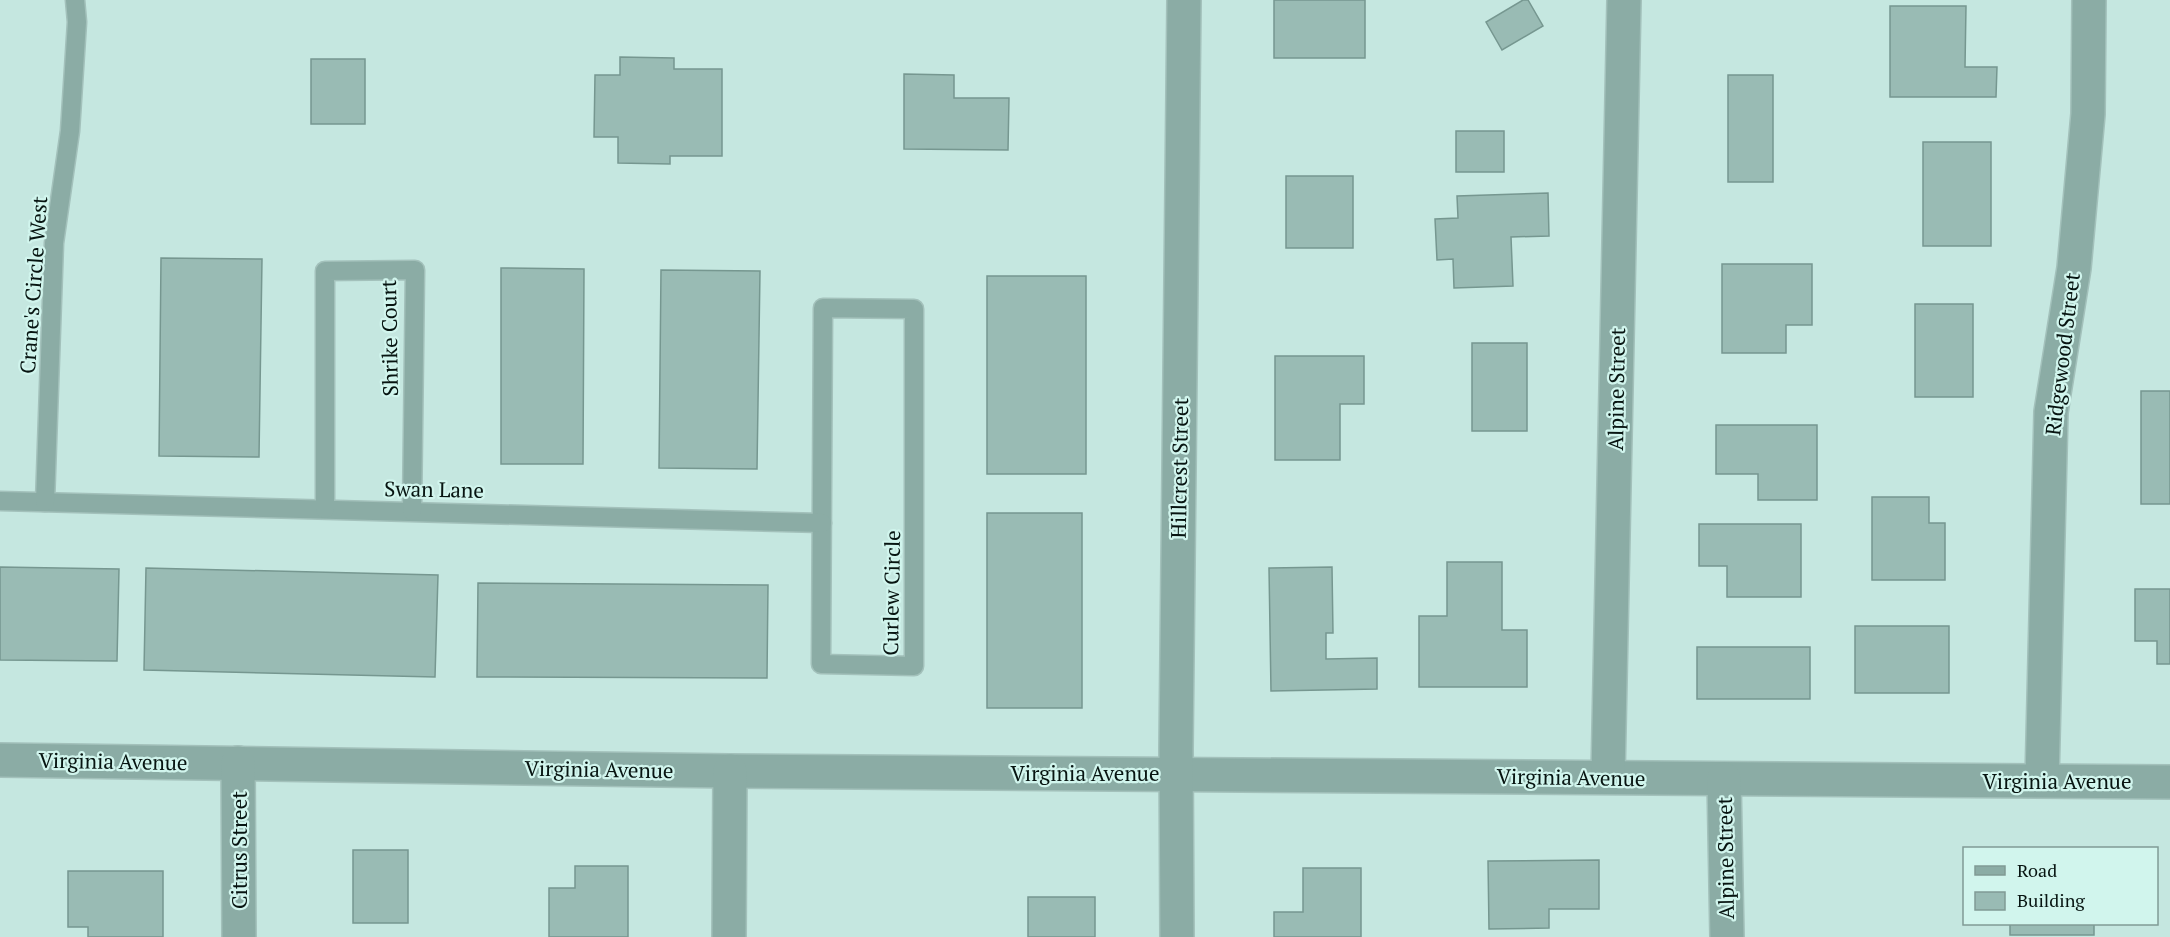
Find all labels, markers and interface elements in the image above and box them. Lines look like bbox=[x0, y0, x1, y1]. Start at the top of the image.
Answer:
street label: Crane's Circle West bbox=[13, 195, 53, 375]
street label: Ridgewood Street bbox=[2038, 271, 2086, 437]
street label: Shrike Court bbox=[374, 279, 404, 397]
street label: Alpine Street bbox=[1601, 327, 1631, 451]
street label: Hillcrest Street bbox=[1164, 397, 1194, 539]
street label: Swan Lane bbox=[384, 474, 484, 504]
street label: Curlew Circle bbox=[876, 530, 906, 656]
street label: Virginia Avenue bbox=[38, 746, 188, 776]
street label: Virginia Avenue bbox=[524, 754, 674, 784]
street label: Virginia Avenue bbox=[1011, 759, 1159, 787]
street label: Virginia Avenue bbox=[1496, 762, 1646, 792]
street label: Virginia Avenue bbox=[1983, 767, 2131, 795]
street label: Citrus Street bbox=[225, 791, 253, 909]
street label: Alpine Street bbox=[1710, 796, 1740, 920]
legend bbox=[1963, 847, 2158, 925]
text: Road bbox=[2017, 858, 2057, 882]
text: Building bbox=[2017, 888, 2085, 912]

